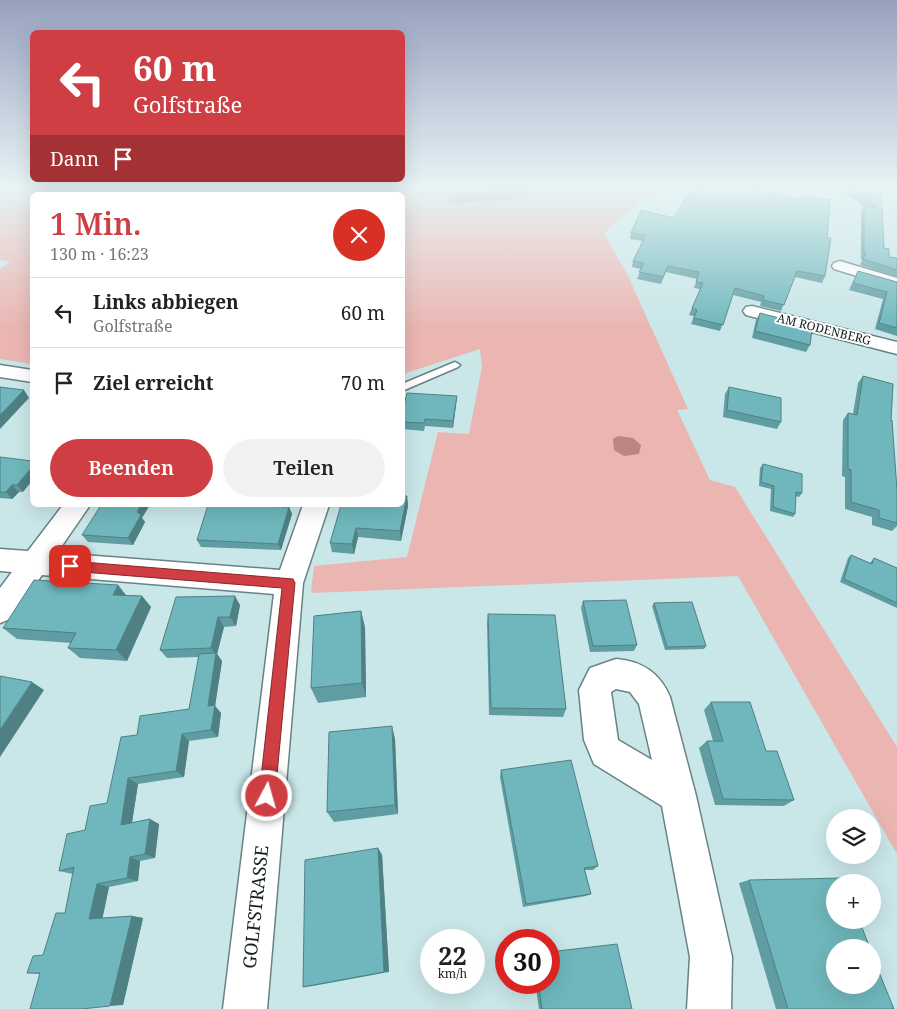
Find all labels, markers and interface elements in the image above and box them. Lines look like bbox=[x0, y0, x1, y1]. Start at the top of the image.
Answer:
text: 60 m bbox=[133, 44, 216, 91]
icon: left bbox=[50, 50, 115, 115]
text: Golfstraße bbox=[133, 89, 242, 119]
icon: arrive bbox=[109, 145, 137, 173]
text: Dann bbox=[50, 146, 99, 172]
text: 1 Min. bbox=[50, 203, 141, 244]
button: close bbox=[333, 209, 385, 261]
text: 130 m · 16:23 bbox=[50, 243, 149, 265]
text: Links abbiegen bbox=[93, 289, 239, 315]
icon: left bbox=[50, 299, 78, 327]
text: 60 m bbox=[341, 300, 385, 326]
street label: AM RODENBERG bbox=[775, 309, 873, 349]
text: Golfstraße bbox=[93, 315, 173, 337]
icon: arrive bbox=[50, 369, 78, 397]
text: Ziel erreicht bbox=[93, 370, 214, 396]
text: 70 m bbox=[341, 370, 385, 396]
button: Beenden bbox=[50, 439, 213, 497]
button: Teilen bbox=[223, 439, 385, 497]
pin bbox=[49, 545, 91, 587]
icon: arrive bbox=[56, 552, 84, 580]
position arrow bbox=[240, 769, 292, 821]
map controls bbox=[826, 809, 881, 994]
button: layers bbox=[826, 809, 881, 864]
street label: GOLFSTRASSE bbox=[237, 844, 273, 970]
button: + bbox=[826, 874, 881, 929]
speed limit sign: 30 bbox=[495, 929, 560, 994]
text: 22 bbox=[438, 938, 467, 972]
button: − bbox=[826, 939, 881, 994]
text: km/h bbox=[438, 965, 467, 982]

